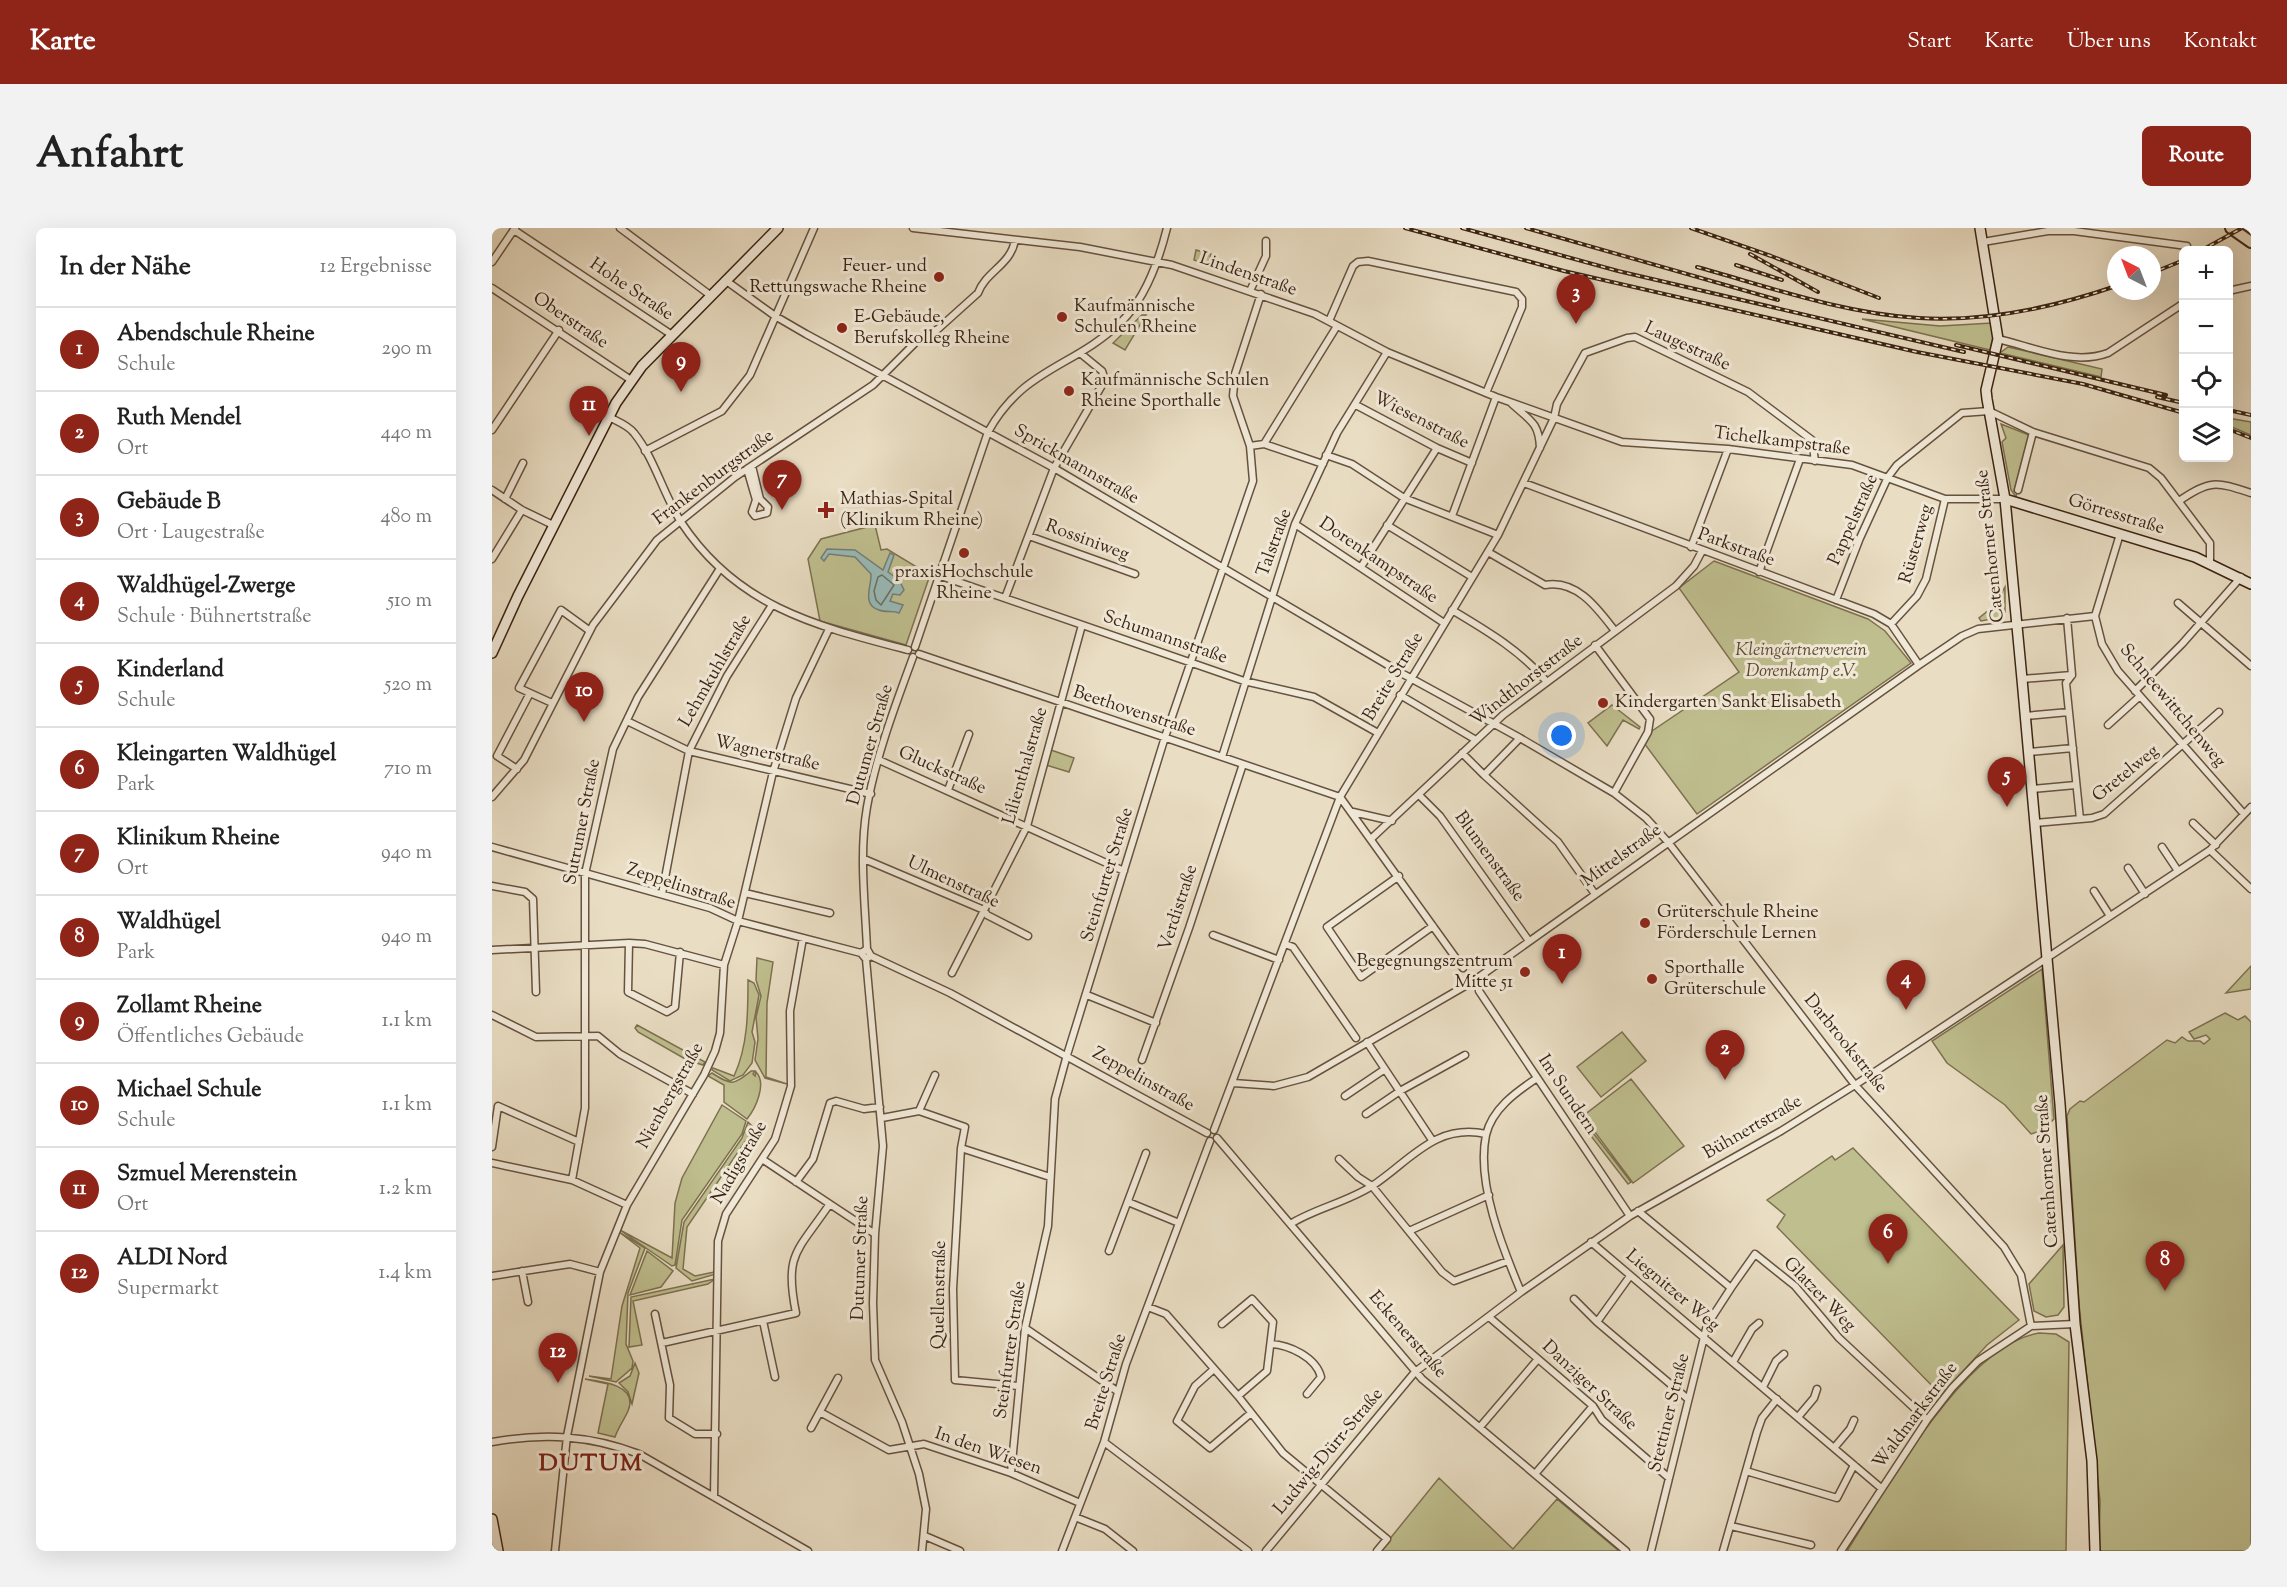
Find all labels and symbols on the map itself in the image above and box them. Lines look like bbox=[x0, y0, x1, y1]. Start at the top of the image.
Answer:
street label: Lindenstraße bbox=[1196, 246, 1300, 304]
north arrow bbox=[2107, 246, 2161, 300]
street label: Hohe Straße bbox=[584, 252, 678, 328]
place label: Feuer- und Rettungswache Rheine bbox=[749, 254, 927, 301]
marker: Feuer- und Rettungswache Rheine bbox=[932, 270, 946, 284]
pin: 3 bbox=[1556, 274, 1596, 324]
street label: Oberstraße bbox=[527, 286, 613, 356]
place label: Kaufmännische Schulen Rheine bbox=[1074, 294, 1197, 341]
place label: E-Gebäude, Berufskolleg Rheine bbox=[854, 305, 1010, 352]
marker: Kaufmännische Schulen Rheine bbox=[1055, 310, 1069, 324]
street label: Laugestraße bbox=[1640, 316, 1734, 378]
marker: E-Gebäude, Berufskolleg Rheine bbox=[835, 321, 849, 335]
pin: 9 bbox=[662, 342, 700, 392]
place label: Kaufmännische Schulen Rheine Sporthalle bbox=[1081, 368, 1270, 415]
marker: Kaufmännische Schulen Rheine Sporthalle bbox=[1062, 384, 1076, 398]
pin: 11 bbox=[570, 386, 608, 436]
street label: Wiesenstraße bbox=[1368, 386, 1474, 456]
street label: Sprickmannstraße bbox=[1008, 418, 1144, 512]
street label: Tichelkampstraße bbox=[1712, 421, 1852, 463]
street label: Frankenburgstraße bbox=[648, 424, 780, 532]
pin: 7 bbox=[762, 460, 802, 510]
street label: Catenhorner Straße bbox=[1970, 468, 2012, 624]
street label: Pappelstraße bbox=[1822, 470, 1886, 570]
place label: Mathias-Spital (Klinikum Rheine) bbox=[840, 487, 983, 534]
street label: Görresstraße bbox=[2065, 488, 2167, 542]
marker: Mathias-Spital (Klinikum Rheine) bbox=[817, 501, 835, 519]
street label: Rüsterweg bbox=[1893, 501, 1941, 587]
street label: Talstraße bbox=[1251, 505, 1299, 581]
street label: Dorenkampstraße bbox=[1313, 511, 1443, 611]
street label: Rossiniweg bbox=[1042, 514, 1133, 568]
street label: Parkstraße bbox=[1694, 522, 1778, 574]
marker: praxisHochschule Rheine bbox=[957, 546, 971, 560]
place label: praxisHochschule Rheine bbox=[895, 560, 1033, 607]
street label: Schumannstraße bbox=[1099, 605, 1231, 671]
street label: Lehmkuhlstraße bbox=[673, 610, 759, 732]
street label: Breite Straße bbox=[1357, 628, 1431, 726]
street label: Windthorststraße bbox=[1465, 629, 1589, 733]
park label: Kleingärtnerverein Dorenkamp e.V. bbox=[1735, 638, 1867, 685]
street label: Schneewittchenweg bbox=[2112, 639, 2232, 774]
pin: 10 bbox=[564, 672, 604, 722]
street label: Beethovenstraße bbox=[1069, 680, 1199, 744]
street label: Dutumer Straße bbox=[841, 682, 901, 808]
place label: Kindergarten Sankt Elisabeth bbox=[1615, 690, 1842, 716]
marker: Kindergarten Sankt Elisabeth bbox=[1596, 696, 1610, 710]
street label: Lilienthalstraße bbox=[997, 704, 1055, 828]
your location bbox=[1547, 721, 1576, 750]
street label: Wagnerstraße bbox=[712, 729, 822, 779]
street label: Gretelweg bbox=[2087, 739, 2165, 809]
street label: Gluckstraße bbox=[894, 740, 990, 802]
street label: Sutrumer Straße bbox=[558, 757, 608, 887]
pin: 5 bbox=[1988, 758, 2026, 807]
street label: Steinfurter Straße bbox=[1075, 805, 1141, 945]
street label: Blumenstraße bbox=[1447, 806, 1531, 908]
street label: Mittelstraße bbox=[1577, 818, 1667, 894]
street label: Ulmenstraße bbox=[902, 850, 1004, 916]
street label: Zeppelinstraße bbox=[623, 857, 739, 917]
street label: Verdistraße bbox=[1153, 861, 1205, 955]
place label: Grüterschule Rheine Förderschule Lernen bbox=[1657, 900, 1819, 947]
marker: Grüterschule Rheine Förderschule Lernen bbox=[1638, 916, 1652, 930]
pin: 1 bbox=[1542, 934, 1582, 984]
place label: Begegnungszentrum Mitte 51 bbox=[1356, 949, 1513, 996]
place label: Sporthalle Grüterschule bbox=[1664, 956, 1766, 1003]
pin: 4 bbox=[1886, 960, 1926, 1010]
marker: Begegnungszentrum Mitte 51 bbox=[1518, 965, 1532, 979]
marker: Sporthalle Grüterschule bbox=[1645, 972, 1659, 986]
street label: Darbrookstraße bbox=[1797, 989, 1893, 1099]
pin: 2 bbox=[1706, 1030, 1744, 1080]
street label: Nienbergstraße bbox=[631, 1038, 711, 1154]
street label: Zeppelinstraße bbox=[1087, 1041, 1199, 1119]
street label: Im Sundern bbox=[1531, 1050, 1604, 1141]
street label: Bühnertstraße bbox=[1699, 1089, 1807, 1167]
street label: Catenhorner Straße bbox=[2030, 1093, 2066, 1249]
street label: Nadigstraße bbox=[706, 1116, 774, 1210]
street label: Dutumer Straße bbox=[846, 1195, 876, 1321]
pin: 6 bbox=[1868, 1214, 1908, 1264]
street label: Quellenstraße bbox=[926, 1240, 954, 1350]
pin: 8 bbox=[2146, 1242, 2184, 1291]
street label: Liegnitzer Weg bbox=[1619, 1244, 1725, 1338]
street label: Glatzer Weg bbox=[1777, 1252, 1862, 1338]
street label: Steinfurter Straße bbox=[988, 1279, 1034, 1421]
street label: Eckenerstraße bbox=[1362, 1286, 1452, 1384]
street label: Breite Straße bbox=[1080, 1331, 1134, 1433]
pin: 12 bbox=[538, 1334, 578, 1383]
street label: Danziger Straße bbox=[1535, 1335, 1643, 1437]
street label: Stettiner Straße bbox=[1643, 1351, 1697, 1475]
street label: Waldmarkstraße bbox=[1867, 1357, 1965, 1475]
street label: Ludwig-Dürr-Straße bbox=[1268, 1383, 1390, 1521]
street label: In den Wiesen bbox=[931, 1422, 1045, 1483]
district label: DUTUM bbox=[539, 1447, 643, 1481]

